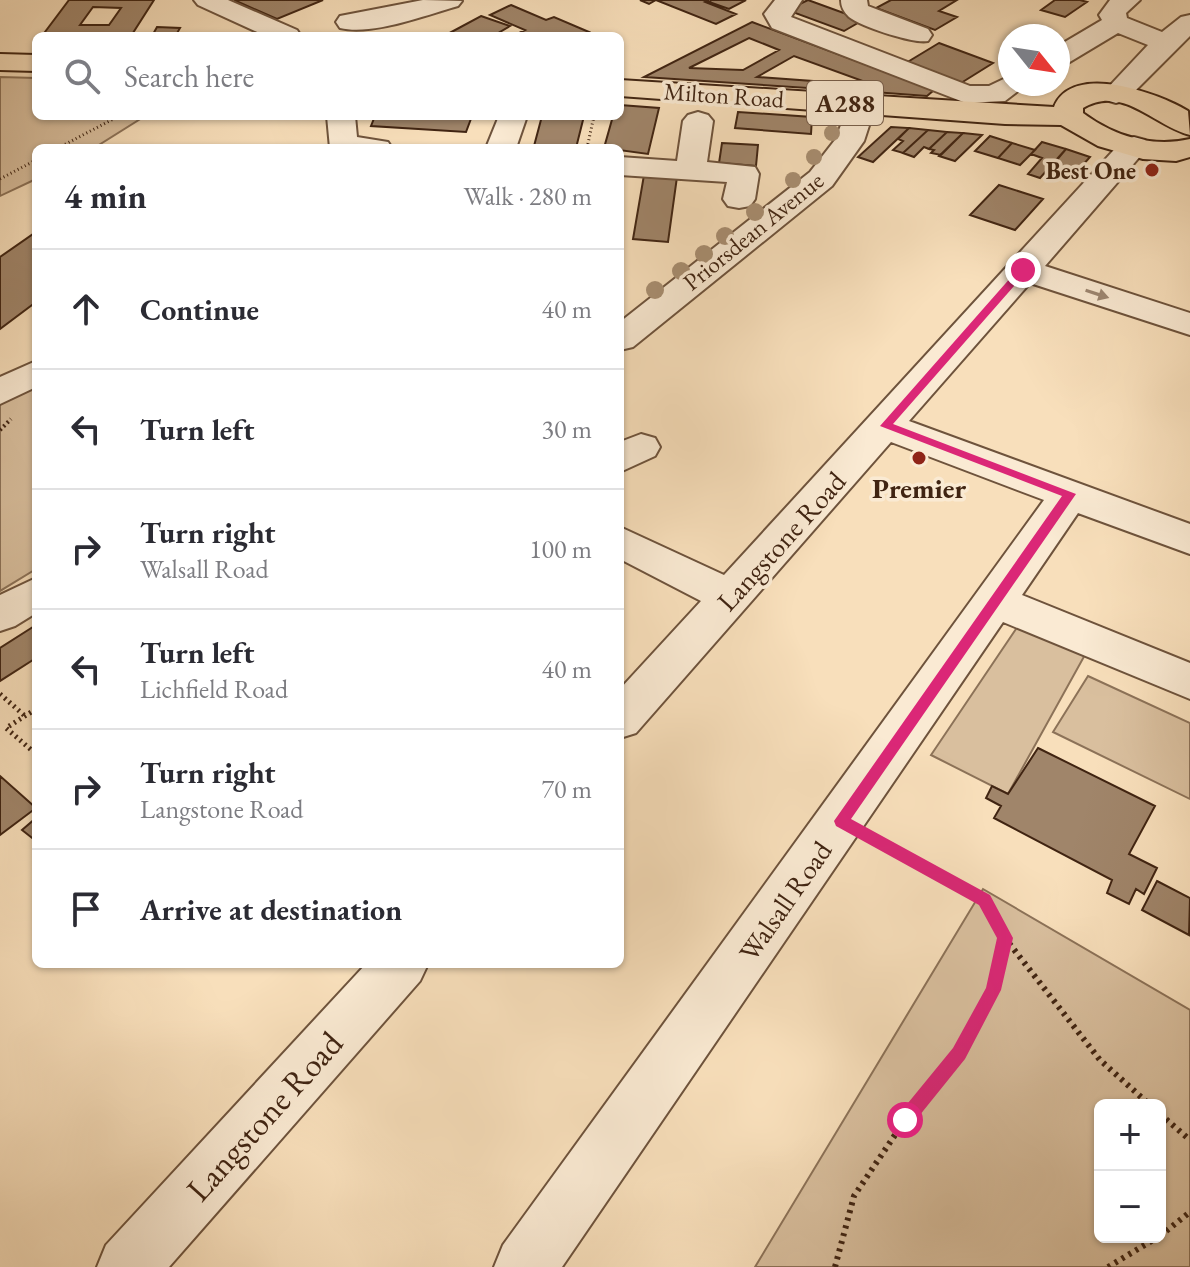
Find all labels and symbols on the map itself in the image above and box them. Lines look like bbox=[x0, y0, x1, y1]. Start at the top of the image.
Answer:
north arrow bbox=[998, 24, 1070, 96]
street label: Milton Road bbox=[663, 75, 786, 115]
road number: A288 bbox=[807, 81, 883, 125]
place label: Best One bbox=[1046, 155, 1136, 186]
marker: Best One bbox=[1143, 161, 1161, 179]
street label: Priorsdean Avenue bbox=[676, 165, 830, 297]
route end bbox=[1005, 252, 1041, 288]
one-way arrow bbox=[1085, 288, 1109, 301]
marker: Premier bbox=[910, 449, 928, 467]
street label: Langstone Road bbox=[709, 463, 854, 618]
place label: Premier bbox=[872, 470, 966, 506]
street label: Walsall Road bbox=[731, 833, 840, 968]
street label: Langstone Road bbox=[176, 1021, 352, 1210]
route start bbox=[887, 1102, 923, 1138]

